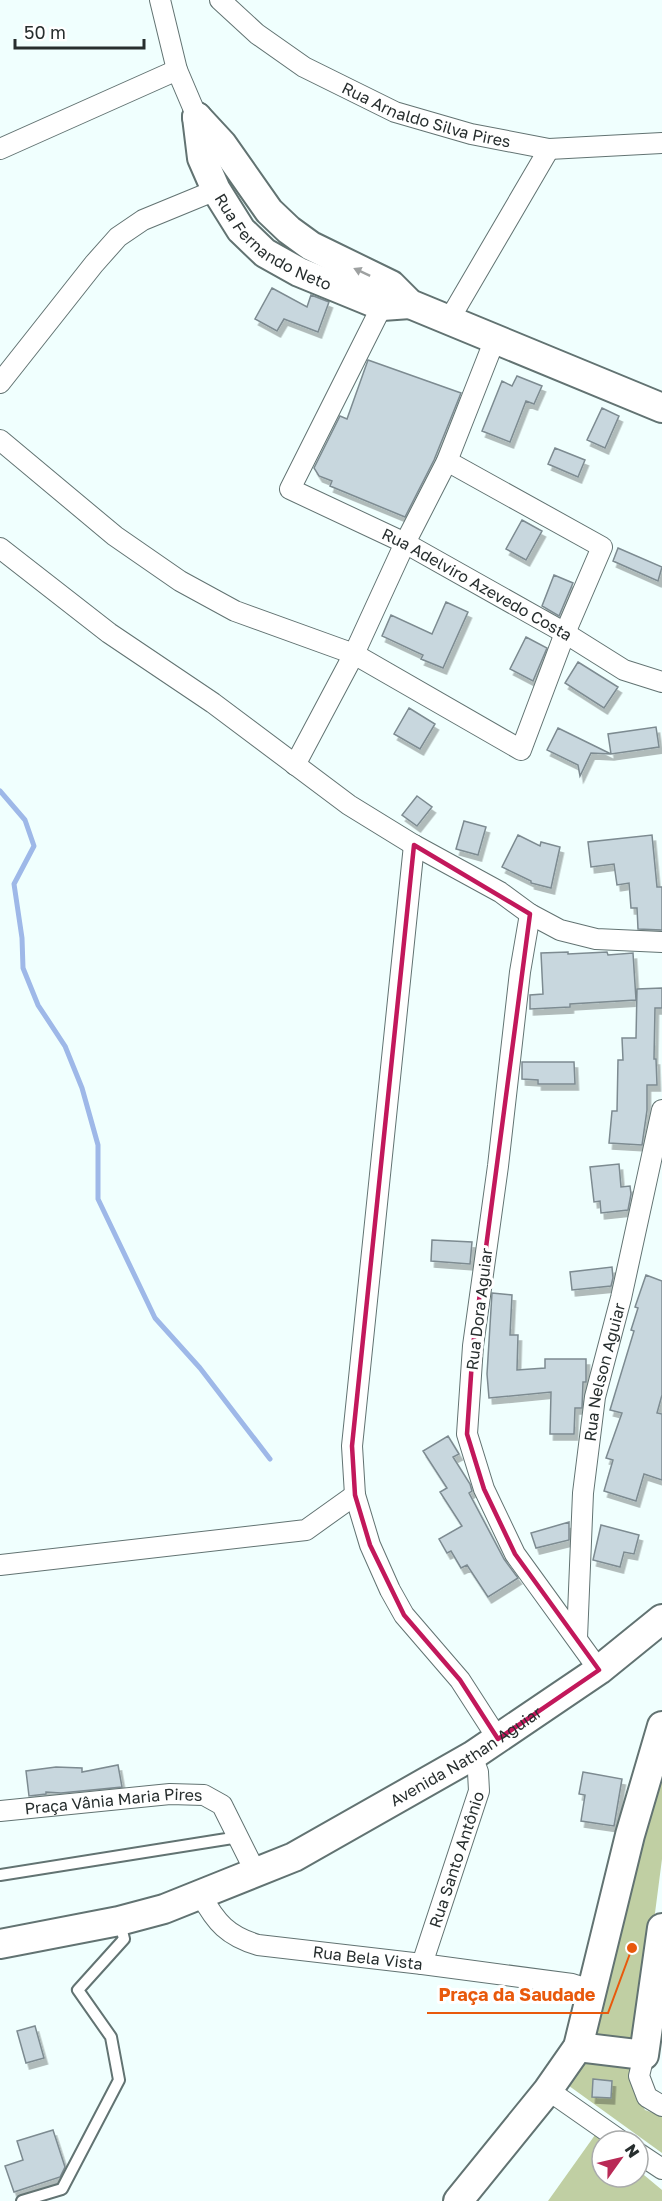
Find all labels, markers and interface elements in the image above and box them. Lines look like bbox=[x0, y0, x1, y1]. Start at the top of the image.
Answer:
scale bar bbox=[15, 12, 144, 50]
text: 50 m bbox=[24, 21, 66, 43]
street label: Rua Arnaldo Silva Pires bbox=[339, 77, 512, 151]
street label: Rua Fernando Neto bbox=[211, 190, 335, 294]
one-way arrow bbox=[354, 267, 371, 276]
street label: Rua Adelviro Azevedo Costa bbox=[379, 524, 576, 645]
street label: Rua Dora Aguiar bbox=[462, 1247, 496, 1371]
street label: Rua Nelson Aguiar bbox=[580, 1301, 629, 1443]
street label: Avenida Nathan Aguiar bbox=[386, 1702, 545, 1810]
street label: Praça Vânia Maria Pires bbox=[24, 1784, 203, 1818]
street label: Rua Santo Antônio bbox=[425, 1789, 488, 1930]
street label: Rua Bela Vista bbox=[312, 1941, 424, 1974]
callout: Praça da Saudade bbox=[427, 1977, 608, 2013]
text: Praça da Saudade bbox=[439, 1983, 596, 2005]
north arrow bbox=[590, 2129, 650, 2189]
text: N bbox=[621, 2140, 644, 2161]

